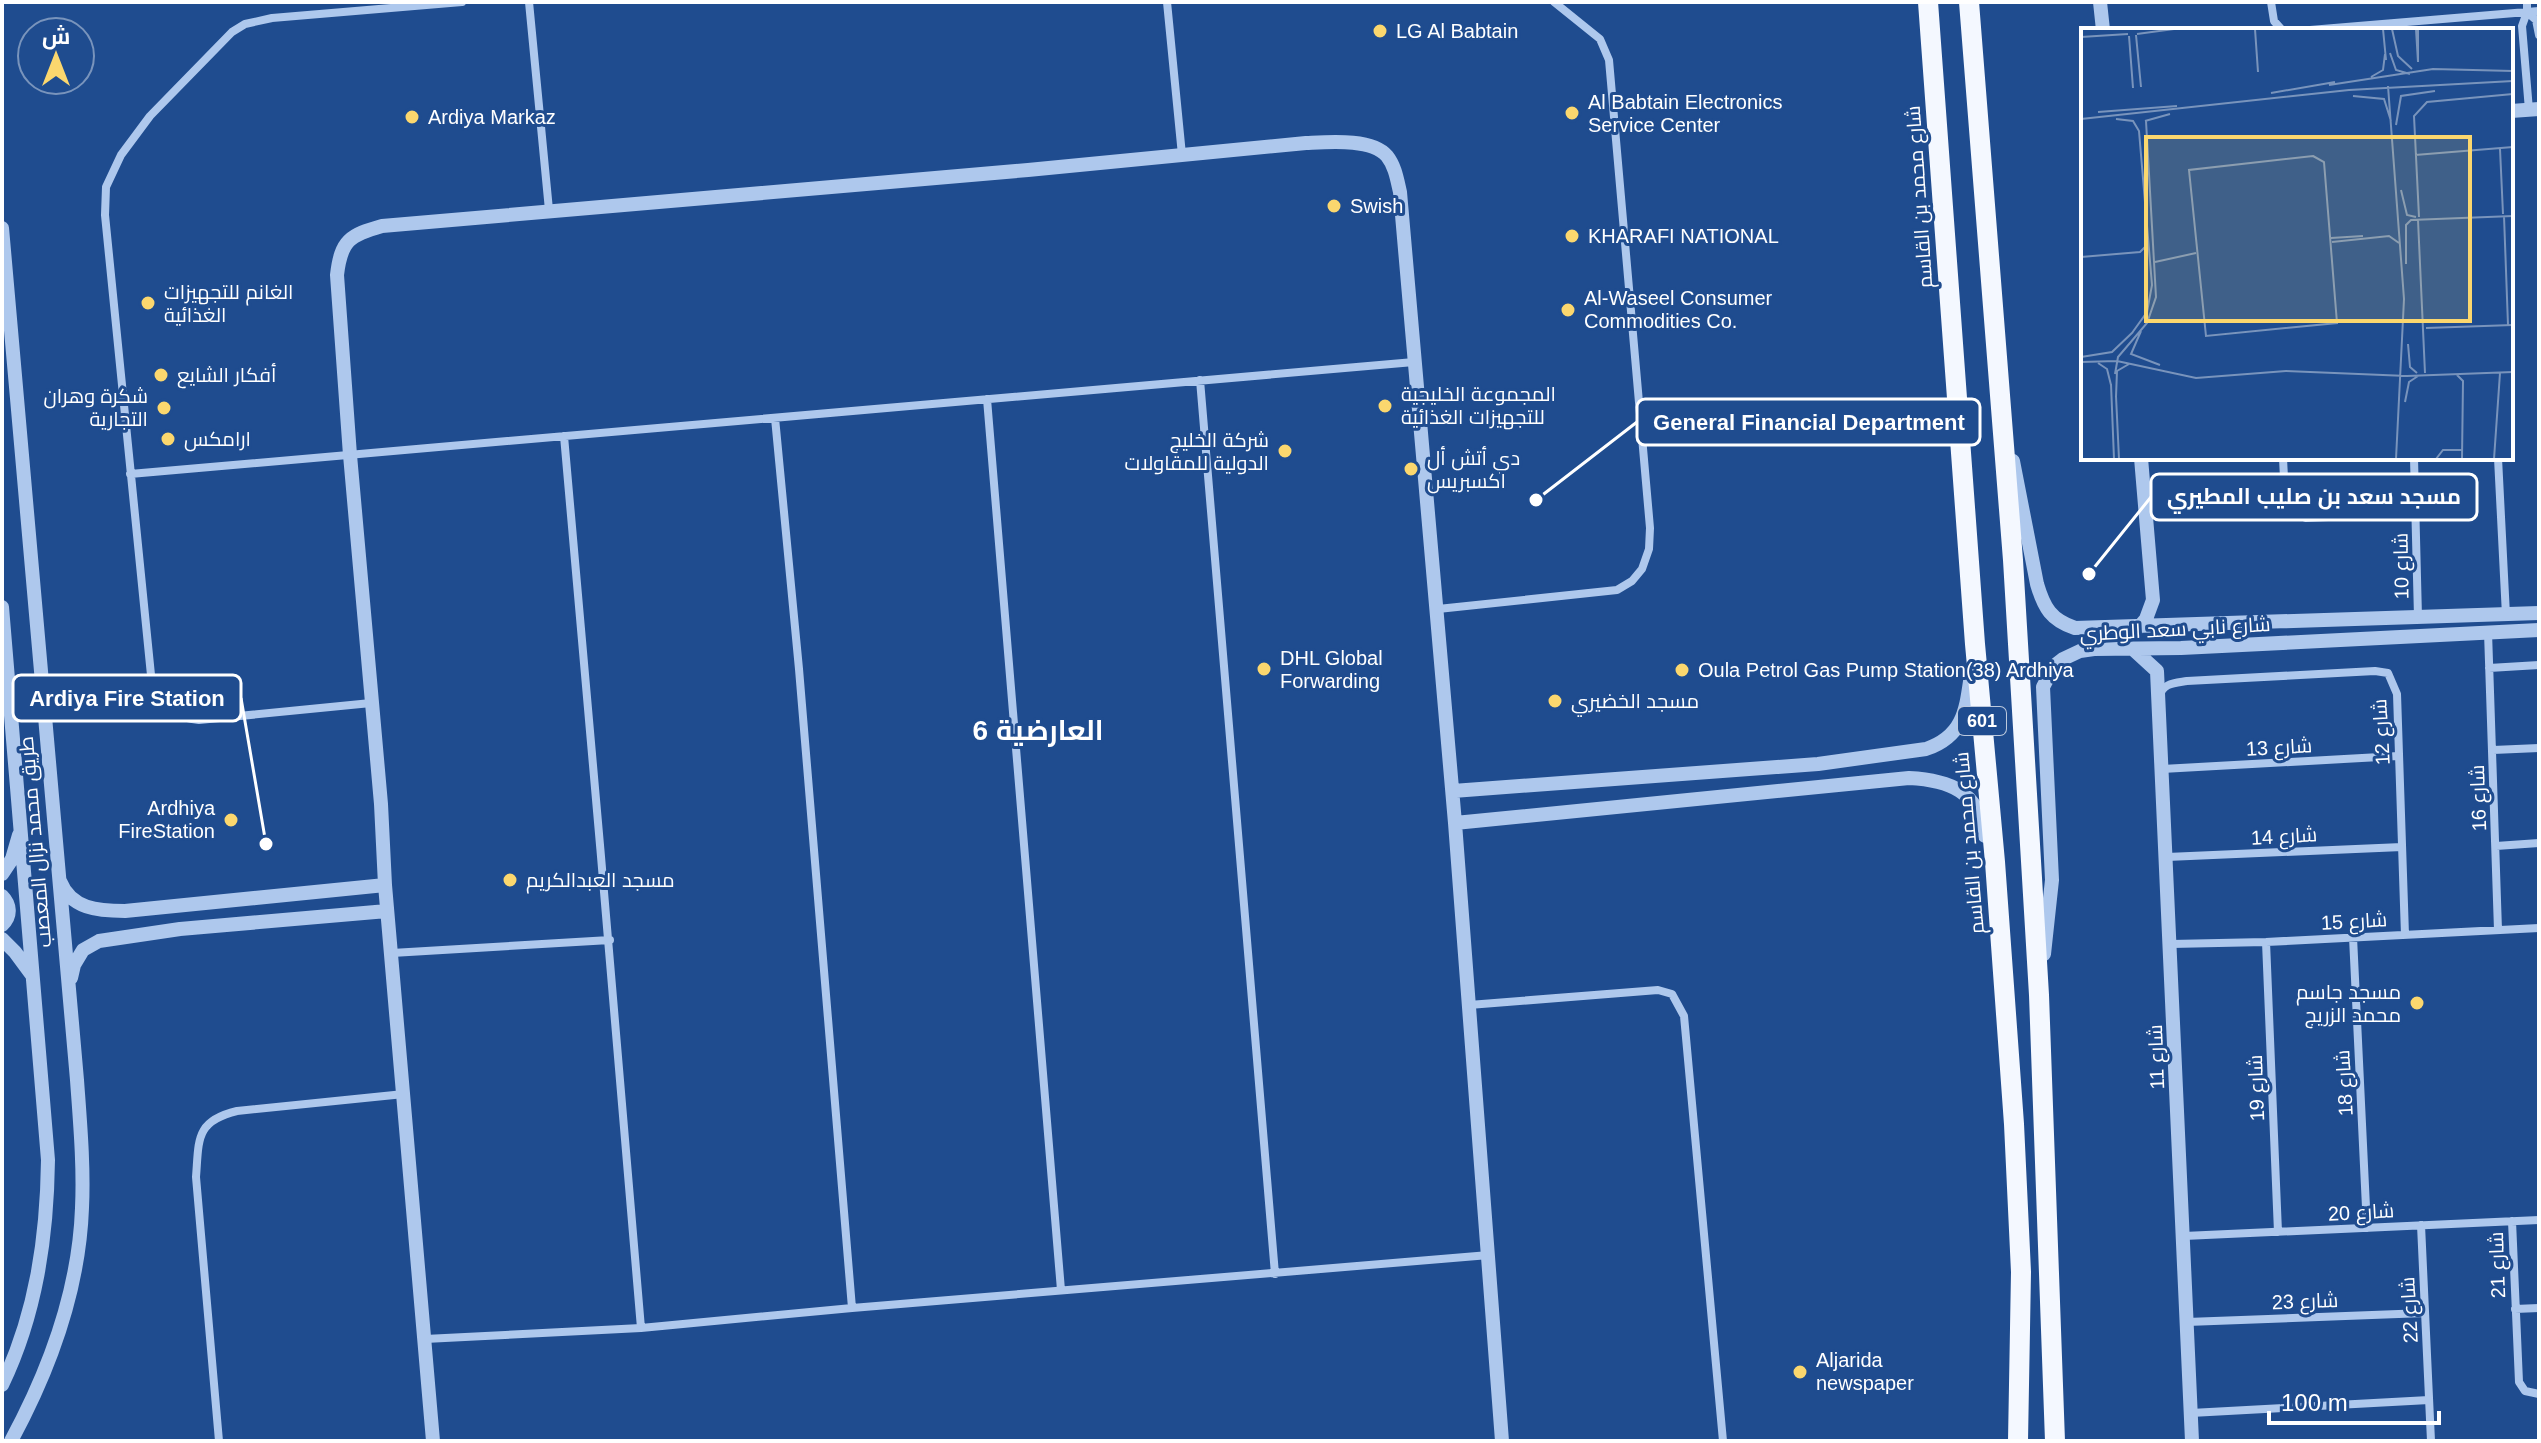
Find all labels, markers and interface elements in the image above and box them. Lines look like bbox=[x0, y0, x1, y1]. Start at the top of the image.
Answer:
north arrow bbox=[16, 16, 96, 96]
place label: LG Al Babtain bbox=[1396, 20, 1518, 42]
marker: LG Al Babtain bbox=[1371, 22, 1389, 40]
text: ش bbox=[42, 24, 70, 50]
inset map bbox=[2081, 28, 2513, 460]
place label: Al Babtain Electronics Service Center bbox=[1588, 91, 1783, 136]
marker: Al Babtain Electronics Service Center bbox=[1563, 104, 1581, 122]
street label: شارع محمد بن القاسم bbox=[1902, 105, 1939, 289]
place label: Ardiya Markaz bbox=[428, 106, 556, 128]
marker: Ardiya Markaz bbox=[403, 108, 421, 126]
place label: Swish bbox=[1350, 195, 1403, 217]
marker: Swish bbox=[1325, 197, 1343, 215]
place label: KHARAFI NATIONAL bbox=[1588, 225, 1779, 247]
marker: KHARAFI NATIONAL bbox=[1563, 227, 1581, 245]
place label: الغانم للتجهيزات الغذائية bbox=[164, 281, 293, 326]
place label: Al-Waseel Consumer Commodities Co. bbox=[1584, 287, 1773, 332]
marker: الغانم للتجهيزات الغذائية bbox=[139, 294, 157, 312]
marker: Al-Waseel Consumer Commodities Co. bbox=[1559, 301, 1577, 319]
place label: أفكار الشايع bbox=[177, 363, 276, 389]
marker: أفكار الشايع bbox=[152, 366, 170, 384]
place label: المجموعة الخليجية للتجهيزات الغذائية bbox=[1401, 383, 1556, 430]
place label: شكرة وهران التجارية bbox=[44, 385, 148, 431]
marker: المجموعة الخليجية للتجهيزات الغذائية bbox=[1376, 397, 1394, 415]
marker: شكرة وهران التجارية bbox=[155, 399, 173, 417]
callout: General Financial Department bbox=[1637, 399, 1980, 445]
text: General Financial Department bbox=[1653, 410, 1966, 435]
place label: ارامكس bbox=[184, 428, 251, 452]
place label: شركة الخليج الدولية للمقاولات bbox=[1125, 429, 1269, 475]
marker: ارامكس bbox=[159, 430, 177, 448]
marker: شركة الخليج الدولية للمقاولات bbox=[1276, 442, 1294, 460]
place label: دي أتش أل اكسبريس bbox=[1427, 446, 1520, 494]
marker: دي أتش أل اكسبريس bbox=[1402, 460, 1420, 478]
callout: مسجد سعد بن صليب المطيري bbox=[2151, 474, 2477, 520]
text: مسجد سعد بن صليب المطيري bbox=[2167, 484, 2461, 514]
street label: شارع 10 bbox=[2389, 532, 2416, 599]
street label: شارع نابي سعد الوطري bbox=[2079, 613, 2271, 650]
place label: DHL Global Forwarding bbox=[1280, 647, 1383, 692]
place label: Oula Petrol Gas Pump Station(38) Ardhiya bbox=[1698, 659, 2075, 681]
marker: DHL Global Forwarding bbox=[1255, 660, 1273, 678]
marker: Oula Petrol Gas Pump Station(38) Ardhiya bbox=[1673, 661, 1691, 679]
callout: Ardiya Fire Station bbox=[13, 675, 241, 721]
text: Ardiya Fire Station bbox=[29, 686, 225, 711]
place label: مسجد الخضيري bbox=[1571, 690, 1699, 717]
marker: مسجد الخضيري bbox=[1546, 692, 1564, 710]
street label: شارع 12 bbox=[2368, 698, 2397, 766]
road number: 601 bbox=[1958, 707, 2006, 735]
district label: العارضية 6 bbox=[973, 715, 1103, 747]
street label: شارع 13 bbox=[2245, 734, 2313, 763]
street label: طريق محمد نزال المعصب bbox=[15, 735, 57, 949]
street label: شارع محمد بن القاسم bbox=[1950, 751, 1991, 935]
street label: شارع 16 bbox=[2466, 764, 2493, 832]
place label: Ardhiya FireStation bbox=[118, 797, 216, 842]
marker: Ardhiya FireStation bbox=[222, 811, 240, 829]
street label: شارع 14 bbox=[2250, 823, 2318, 852]
place label: مسجد العبدالكريم bbox=[526, 869, 675, 894]
marker: مسجد العبدالكريم bbox=[501, 871, 519, 889]
street label: شارع 15 bbox=[2320, 908, 2388, 937]
place label: مسجد جاسم محمد الزريج bbox=[2296, 981, 2401, 1029]
marker: مسجد جاسم محمد الزريج bbox=[2408, 994, 2426, 1012]
street label: شارع 11 bbox=[2144, 1024, 2171, 1090]
street label: شارع 18 bbox=[2331, 1049, 2360, 1117]
street label: شارع 19 bbox=[2244, 1054, 2271, 1122]
street label: شارع 20 bbox=[2327, 1199, 2395, 1228]
street label: شارع 21 bbox=[2485, 1231, 2512, 1299]
street label: شارع 22 bbox=[2396, 1276, 2425, 1344]
street label: شارع 23 bbox=[2271, 1289, 2339, 1316]
place label: Aljarida newspaper bbox=[1816, 1349, 1914, 1394]
marker: Aljarida newspaper bbox=[1791, 1363, 1809, 1381]
scale bar bbox=[2269, 1375, 2439, 1425]
text: 100 m bbox=[2281, 1389, 2348, 1416]

